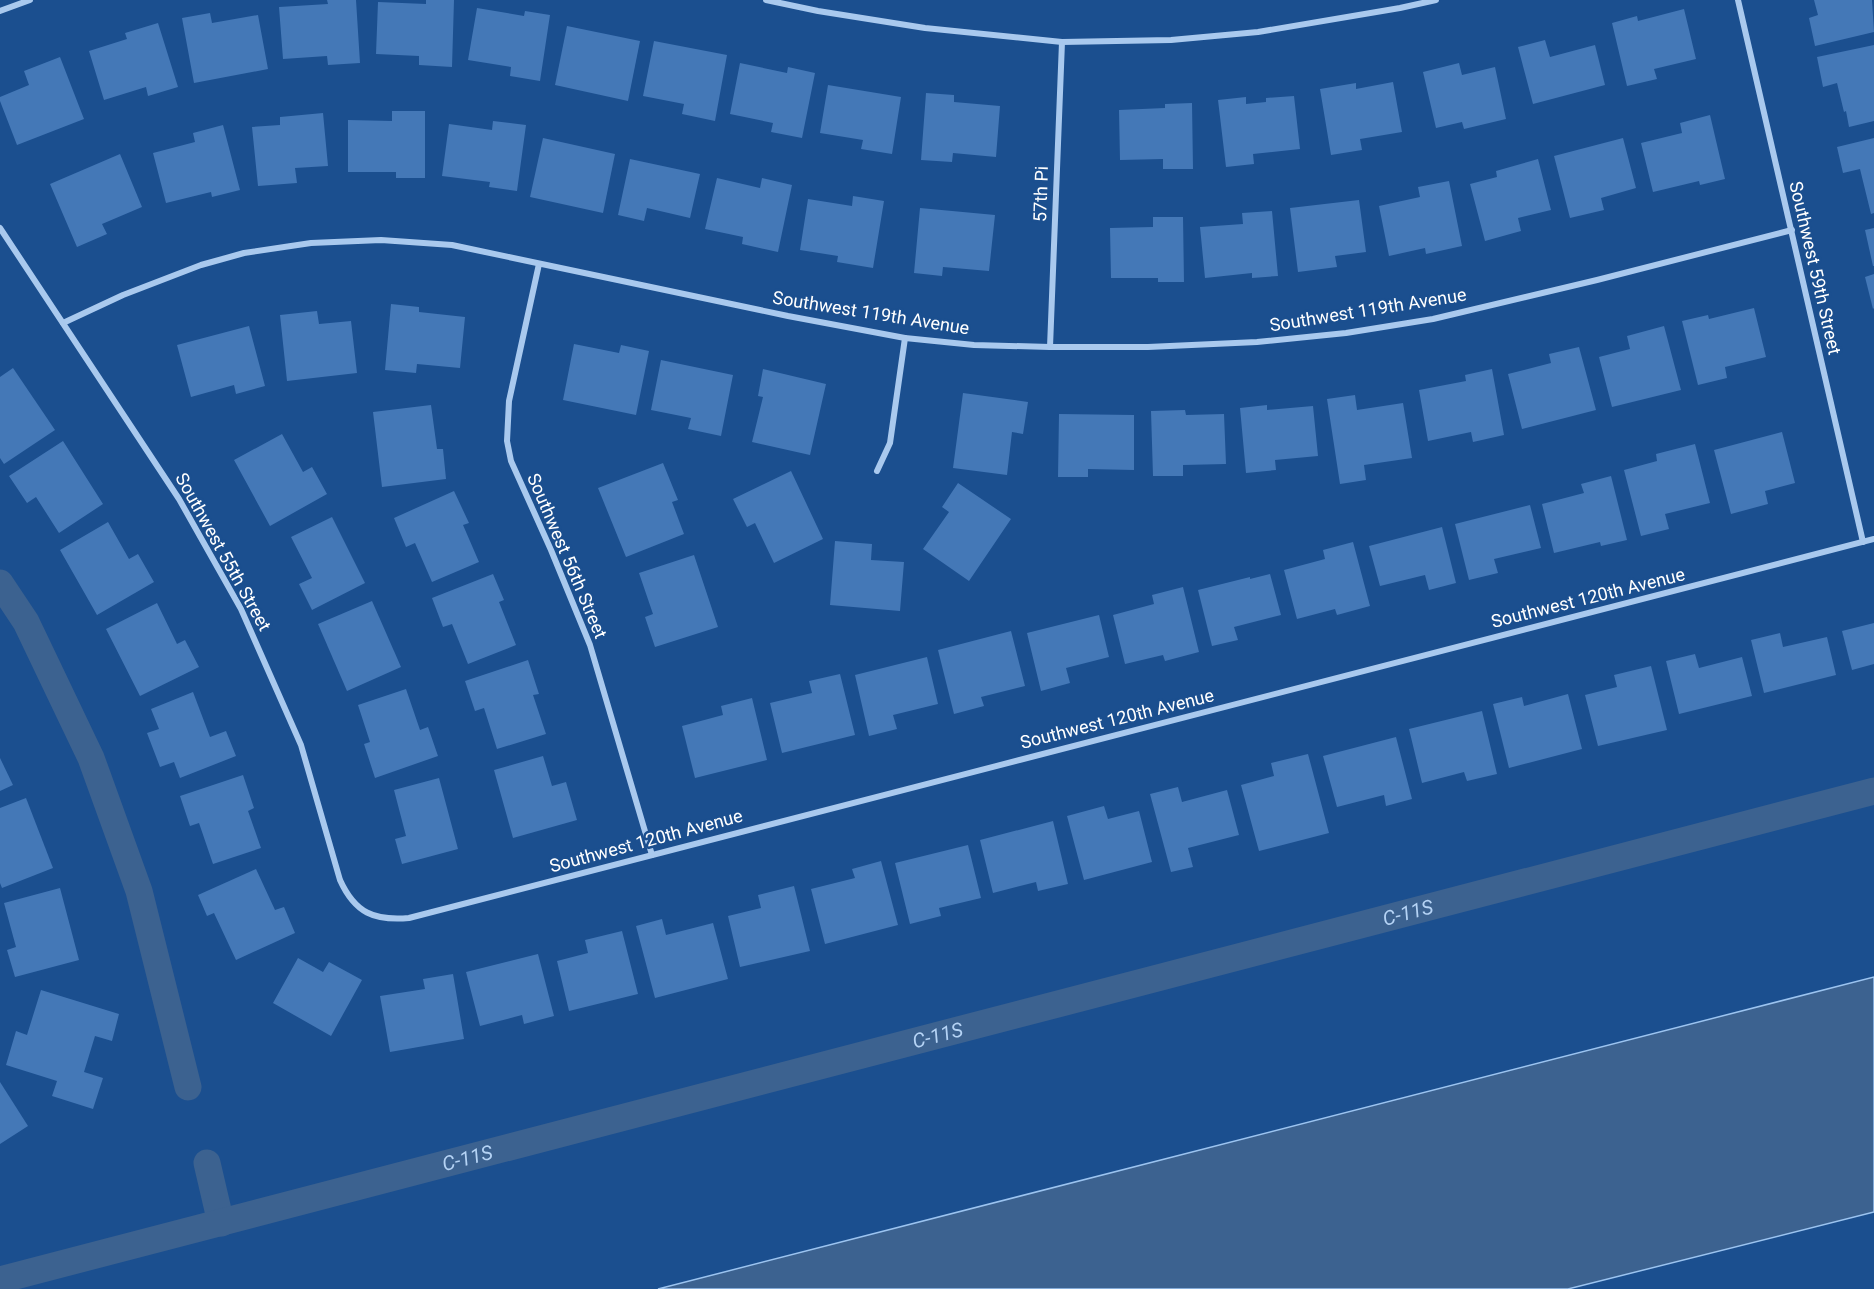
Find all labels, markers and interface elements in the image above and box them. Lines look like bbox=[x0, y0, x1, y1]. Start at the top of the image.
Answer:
street label: 57th Pi bbox=[1029, 166, 1052, 222]
street label: Southwest 59th Street bbox=[1785, 179, 1846, 357]
street label: Southwest 119th Avenue bbox=[1268, 284, 1468, 335]
street label: Southwest 119th Avenue bbox=[771, 287, 971, 338]
street label: Southwest 55th Street bbox=[171, 469, 276, 635]
street label: Southwest 56th Street bbox=[523, 470, 612, 642]
street label: Southwest 120th Avenue bbox=[1489, 563, 1687, 632]
street label: Southwest 120th Avenue bbox=[1018, 684, 1216, 753]
street label: Southwest 120th Avenue bbox=[547, 805, 745, 876]
water label: C-11S bbox=[1380, 894, 1436, 931]
water label: C-11S bbox=[910, 1017, 966, 1053]
water label: C-11S bbox=[439, 1140, 496, 1176]

